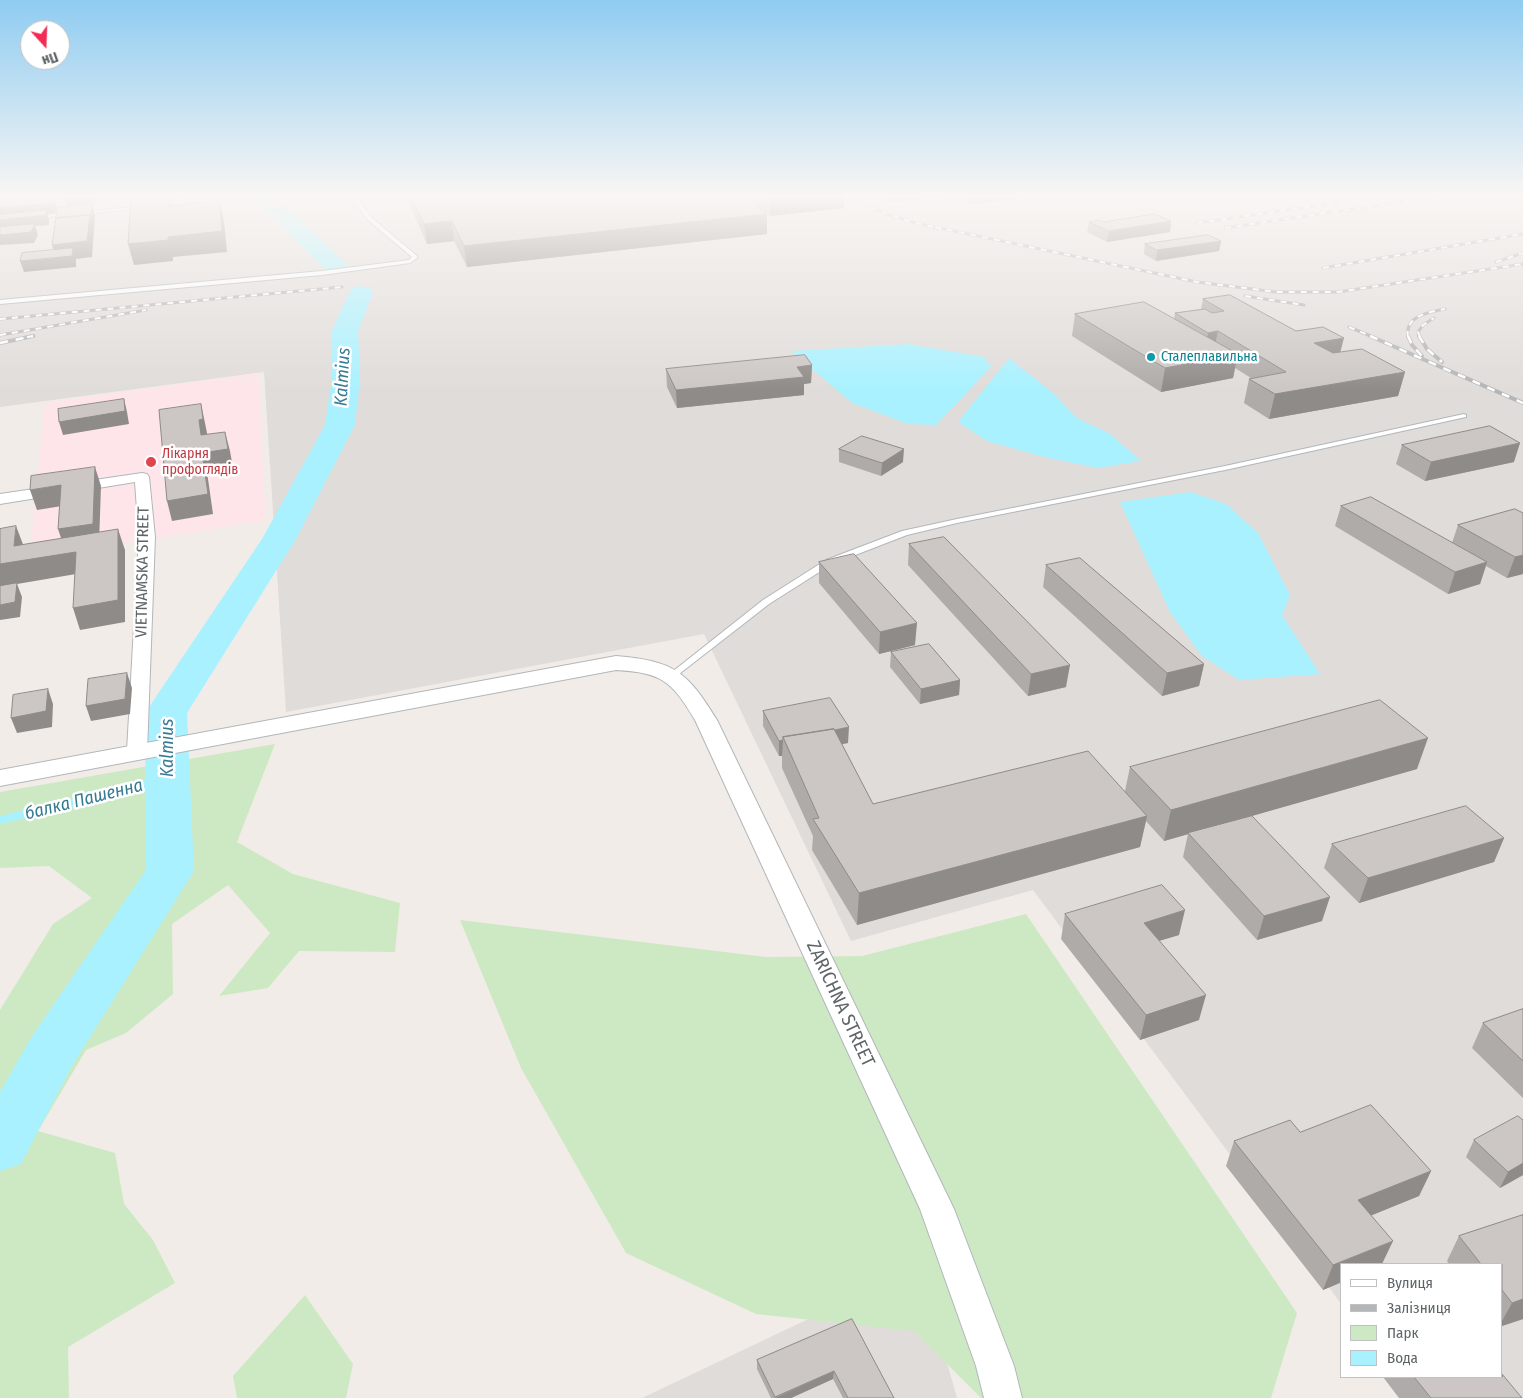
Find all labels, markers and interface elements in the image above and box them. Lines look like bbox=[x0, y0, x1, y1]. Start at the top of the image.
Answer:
north arrow bbox=[20, 20, 70, 70]
text: Пн bbox=[40, 48, 60, 69]
water label: Kalmius bbox=[331, 347, 355, 407]
place label: Сталеплавильна bbox=[1161, 349, 1258, 365]
marker: Сталеплавильна bbox=[1145, 351, 1157, 363]
place label: Лікарня профоглядів bbox=[162, 446, 238, 478]
marker: Лікарня профоглядів bbox=[144, 455, 158, 469]
street label: VIETNAMSKA STREET bbox=[132, 506, 154, 638]
water label: Kalmius bbox=[157, 719, 179, 777]
water label: балка Пашенна bbox=[23, 775, 145, 825]
street label: ZARICHNA STREET bbox=[801, 937, 879, 1071]
legend bbox=[1340, 1263, 1503, 1378]
text: Вулиця bbox=[1387, 1274, 1433, 1292]
text: Залізниця bbox=[1387, 1299, 1451, 1317]
text: Парк bbox=[1387, 1324, 1418, 1342]
text: Вода bbox=[1387, 1349, 1418, 1367]

